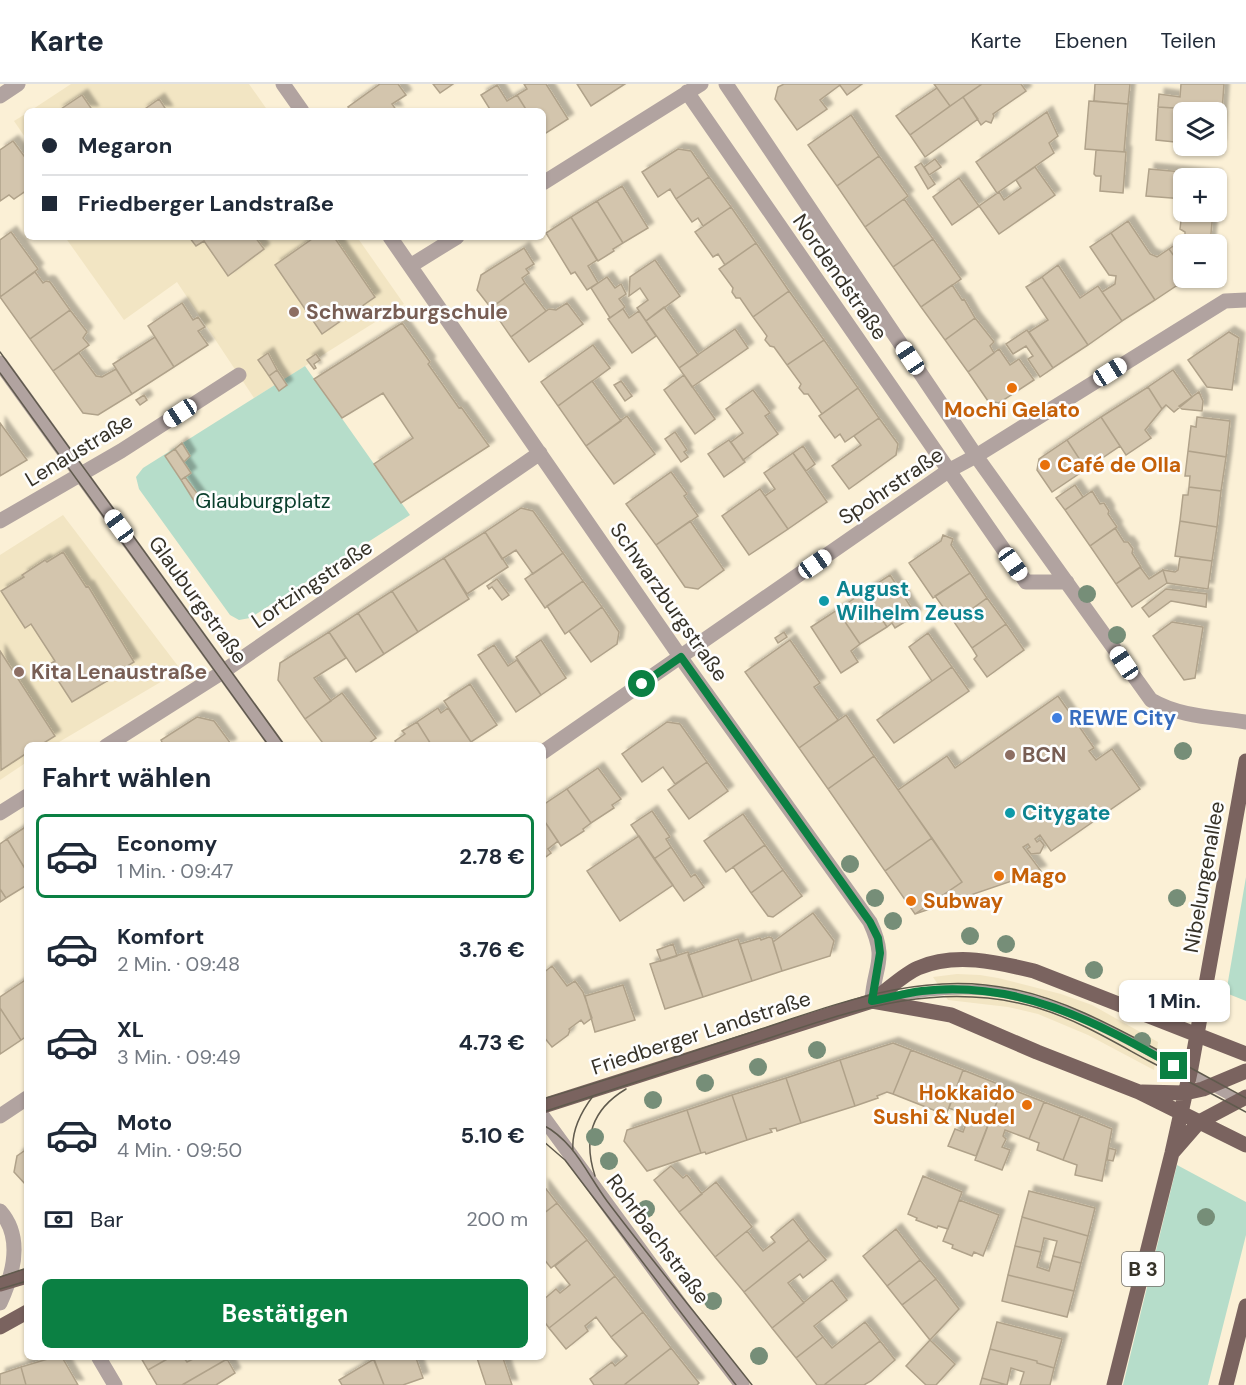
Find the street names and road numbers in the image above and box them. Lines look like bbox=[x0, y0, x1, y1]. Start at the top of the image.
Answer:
street label: Nordendstraße bbox=[786, 208, 894, 346]
street label: Lenaustraße bbox=[20, 407, 138, 493]
street label: Spohrstraße bbox=[833, 441, 949, 531]
street label: Schwarzburgstraße bbox=[604, 517, 734, 687]
street label: Glauburgstraße bbox=[142, 530, 254, 670]
street label: Lortzingstraße bbox=[246, 533, 378, 635]
street label: Nibelungenallee bbox=[1177, 799, 1231, 955]
street label: Friedberger Landstraße bbox=[588, 984, 814, 1082]
street label: Rohrbachstraße bbox=[600, 1168, 716, 1310]
road number: B 3 bbox=[1122, 1252, 1164, 1286]

